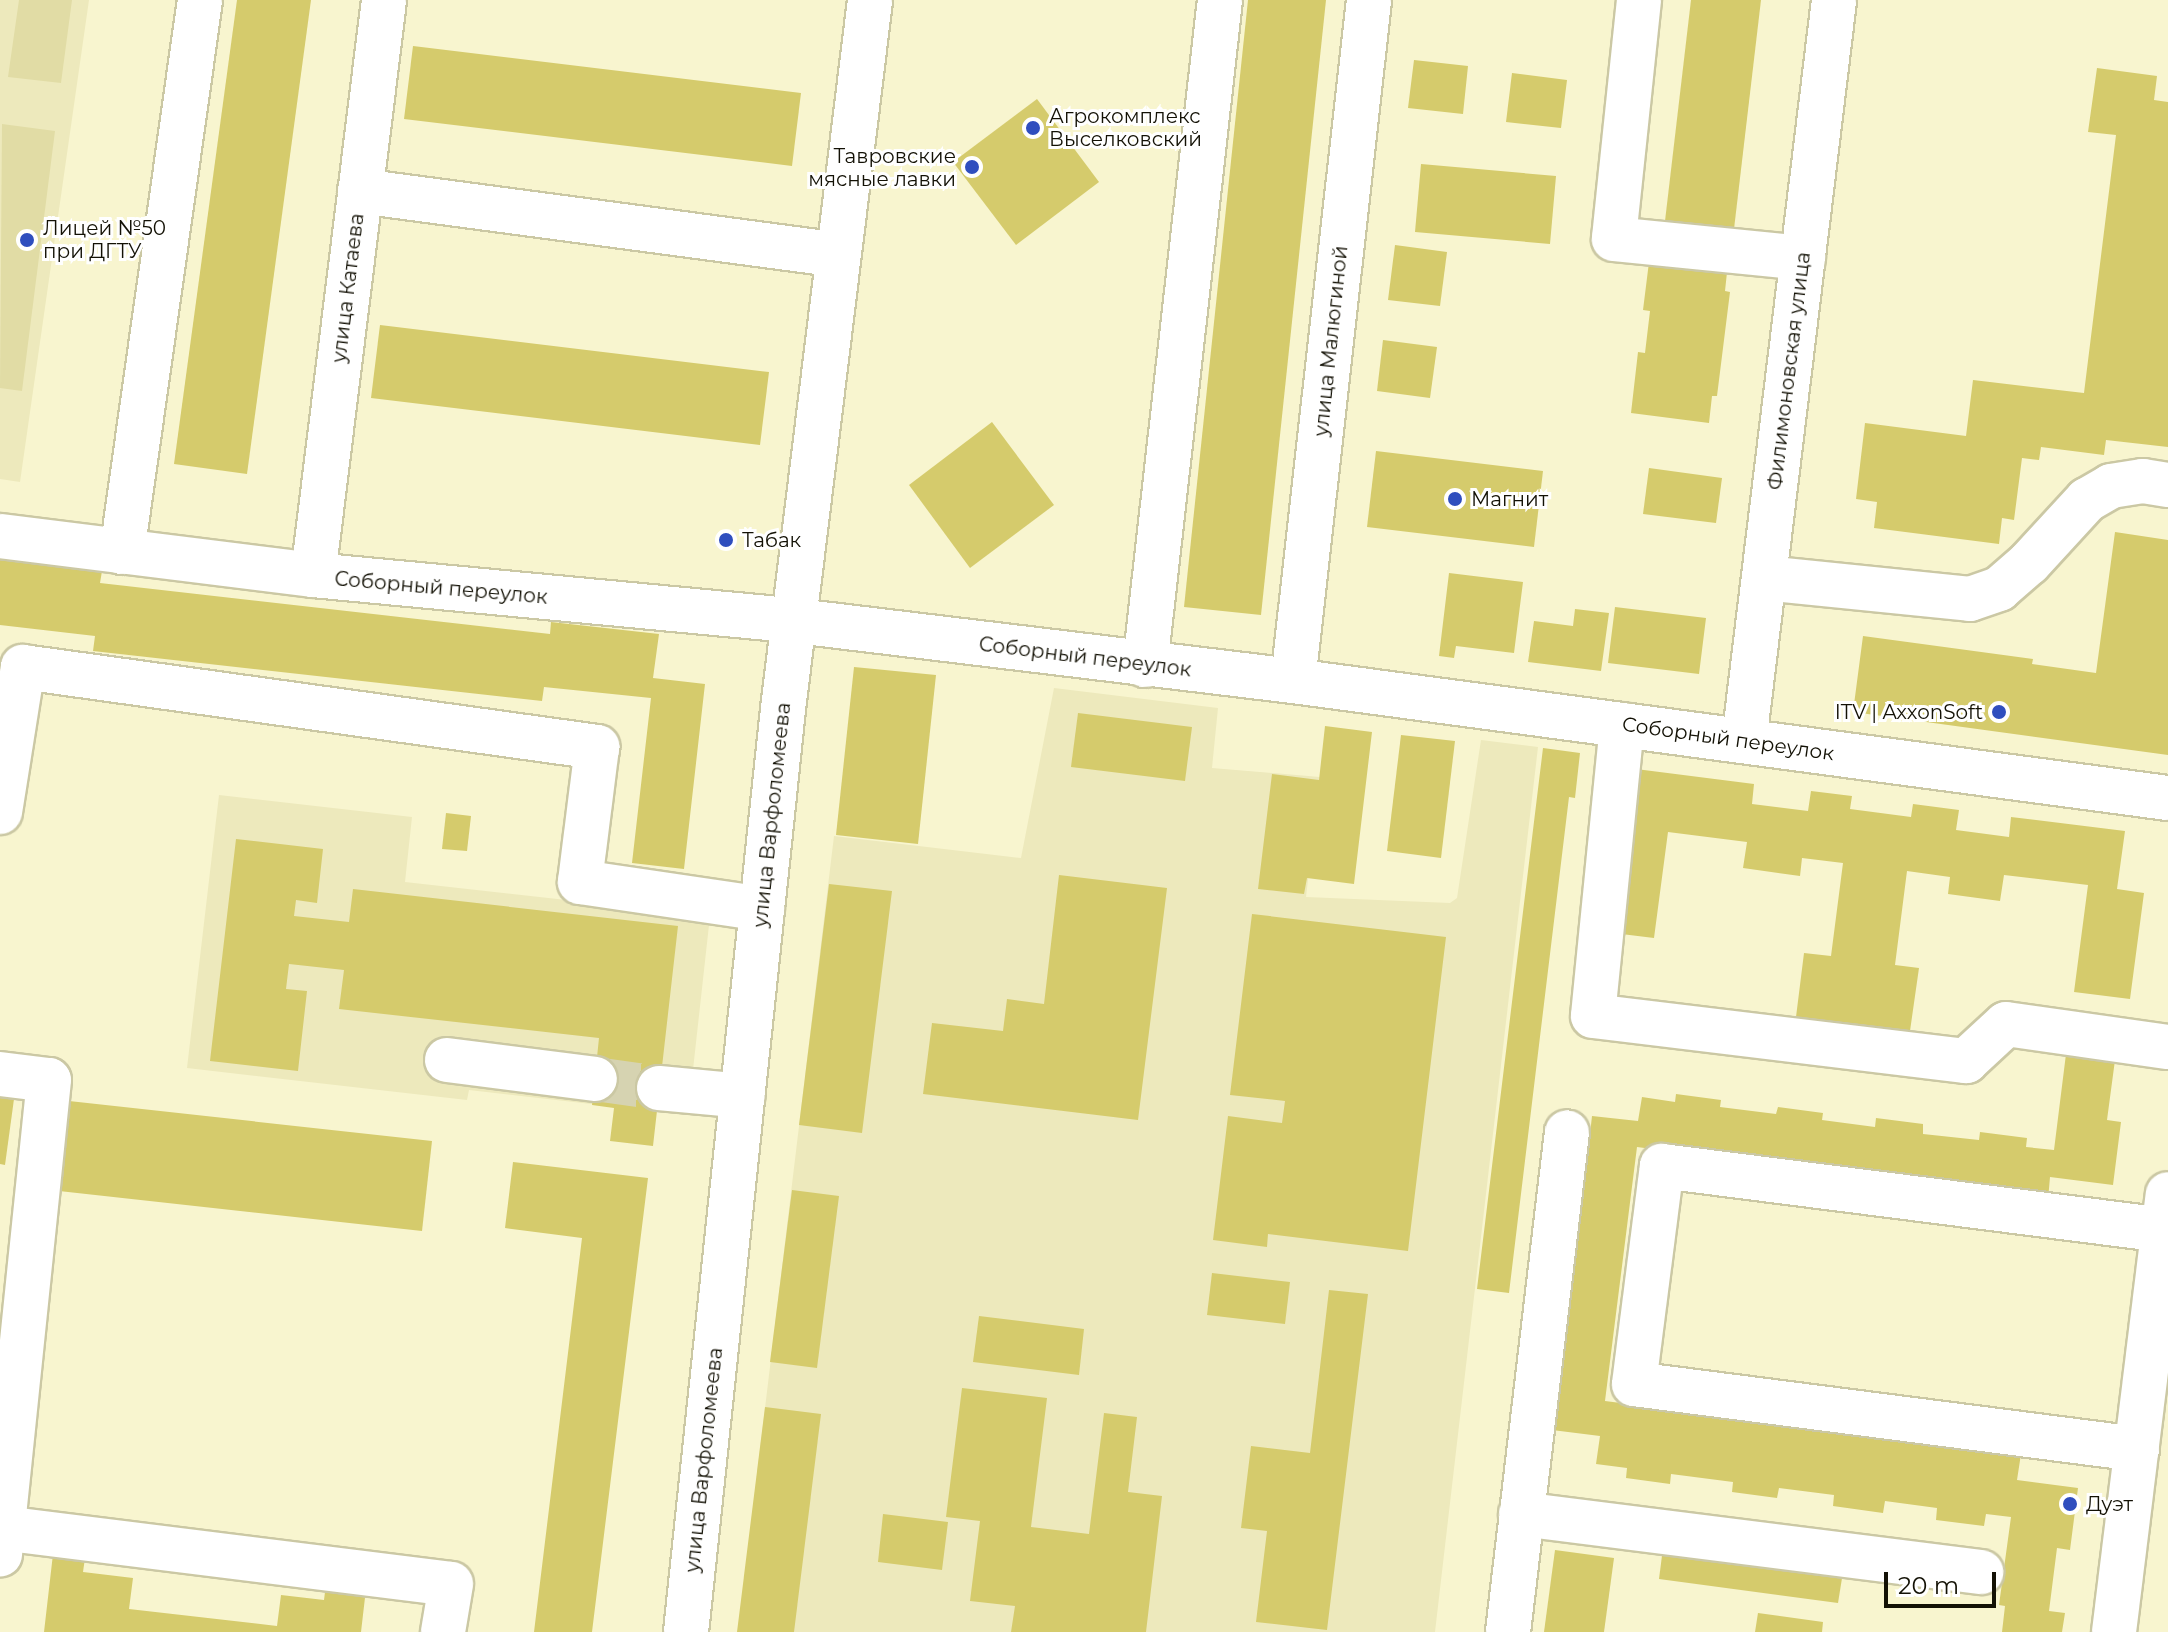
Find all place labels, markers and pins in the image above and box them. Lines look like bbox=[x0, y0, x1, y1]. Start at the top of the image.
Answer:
place label: Агрокомплекс Выселковский bbox=[1049, 104, 1202, 151]
marker: Агрокомплекс Выселковский bbox=[1024, 119, 1042, 137]
place label: Тавровские мясные лавки bbox=[808, 144, 956, 191]
marker: Тавровские мясные лавки bbox=[963, 158, 981, 176]
place label: Лицей №50 при ДГТУ bbox=[43, 216, 166, 263]
marker: Лицей №50 при ДГТУ bbox=[18, 231, 36, 249]
place label: Магнит bbox=[1471, 487, 1548, 511]
marker: Магнит bbox=[1446, 490, 1464, 508]
place label: Табак bbox=[742, 528, 801, 552]
marker: Табак bbox=[717, 531, 735, 549]
place label: ITV | AxxonSoft bbox=[1835, 700, 1983, 724]
marker: ITV | AxxonSoft bbox=[1990, 703, 2008, 721]
place label: Дуэт bbox=[2086, 1492, 2133, 1516]
marker: Дуэт bbox=[2061, 1495, 2079, 1513]

